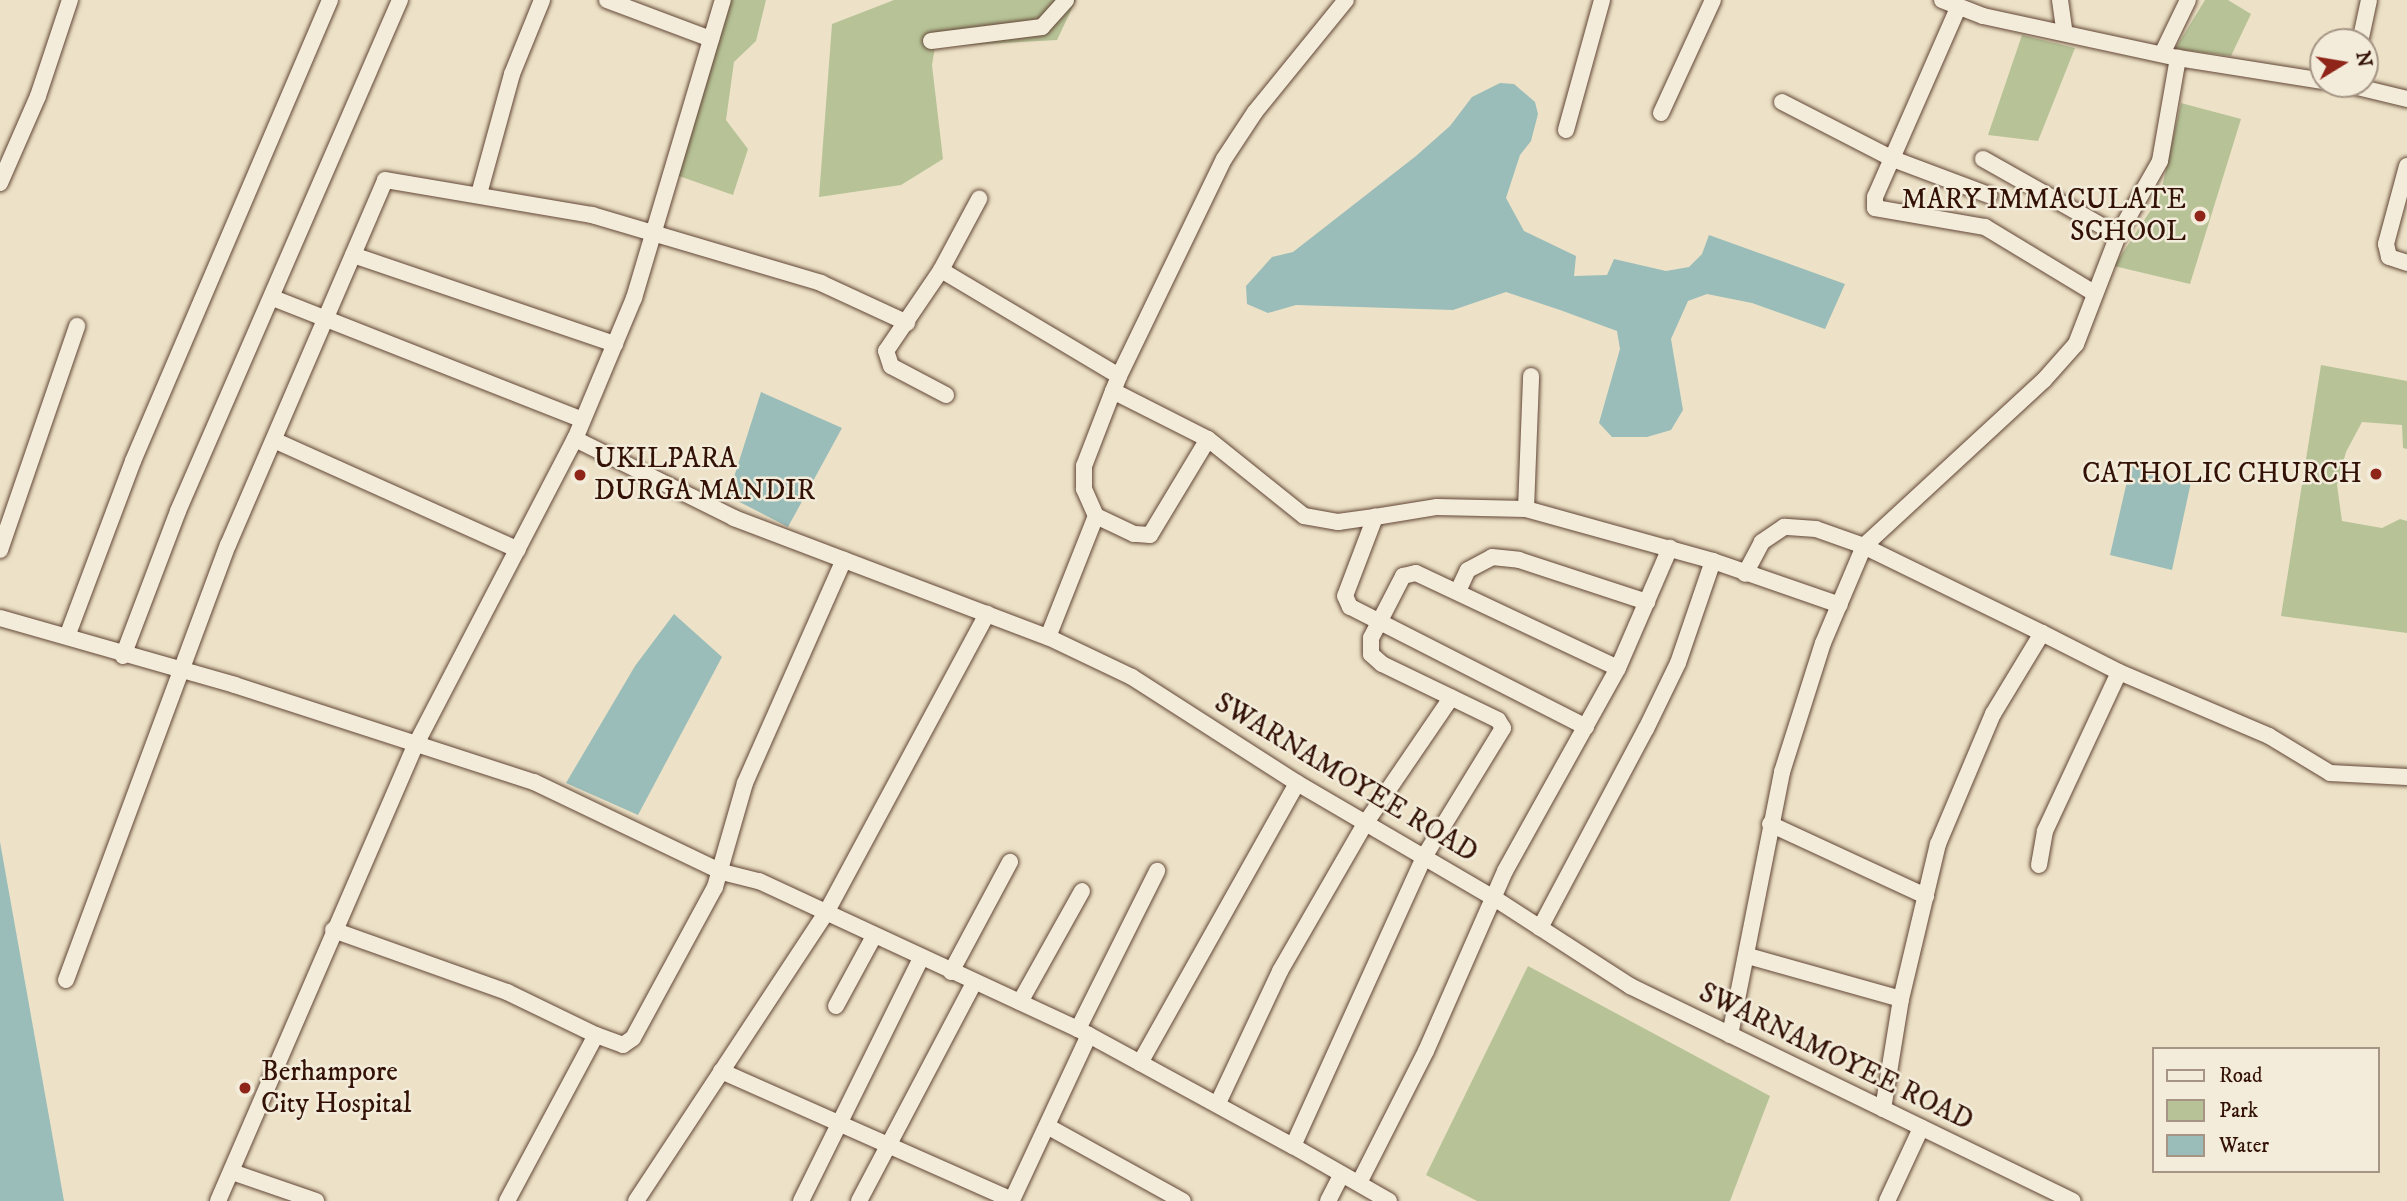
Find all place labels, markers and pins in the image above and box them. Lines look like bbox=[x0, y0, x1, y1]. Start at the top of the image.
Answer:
place label: MARY IMMACULATE SCHOOL bbox=[1901, 183, 2186, 249]
marker: MARY IMMACULATE SCHOOL bbox=[2192, 208, 2208, 224]
place label: UKILPARA DURGA MANDIR bbox=[594, 442, 815, 508]
place label: CATHOLIC CHURCH bbox=[2082, 457, 2362, 491]
marker: CATHOLIC CHURCH bbox=[2368, 466, 2384, 482]
marker: UKILPARA DURGA MANDIR bbox=[572, 467, 588, 483]
place label: Berhampore City Hospital bbox=[261, 1055, 411, 1121]
marker: Berhampore City Hospital bbox=[235, 1078, 255, 1098]

